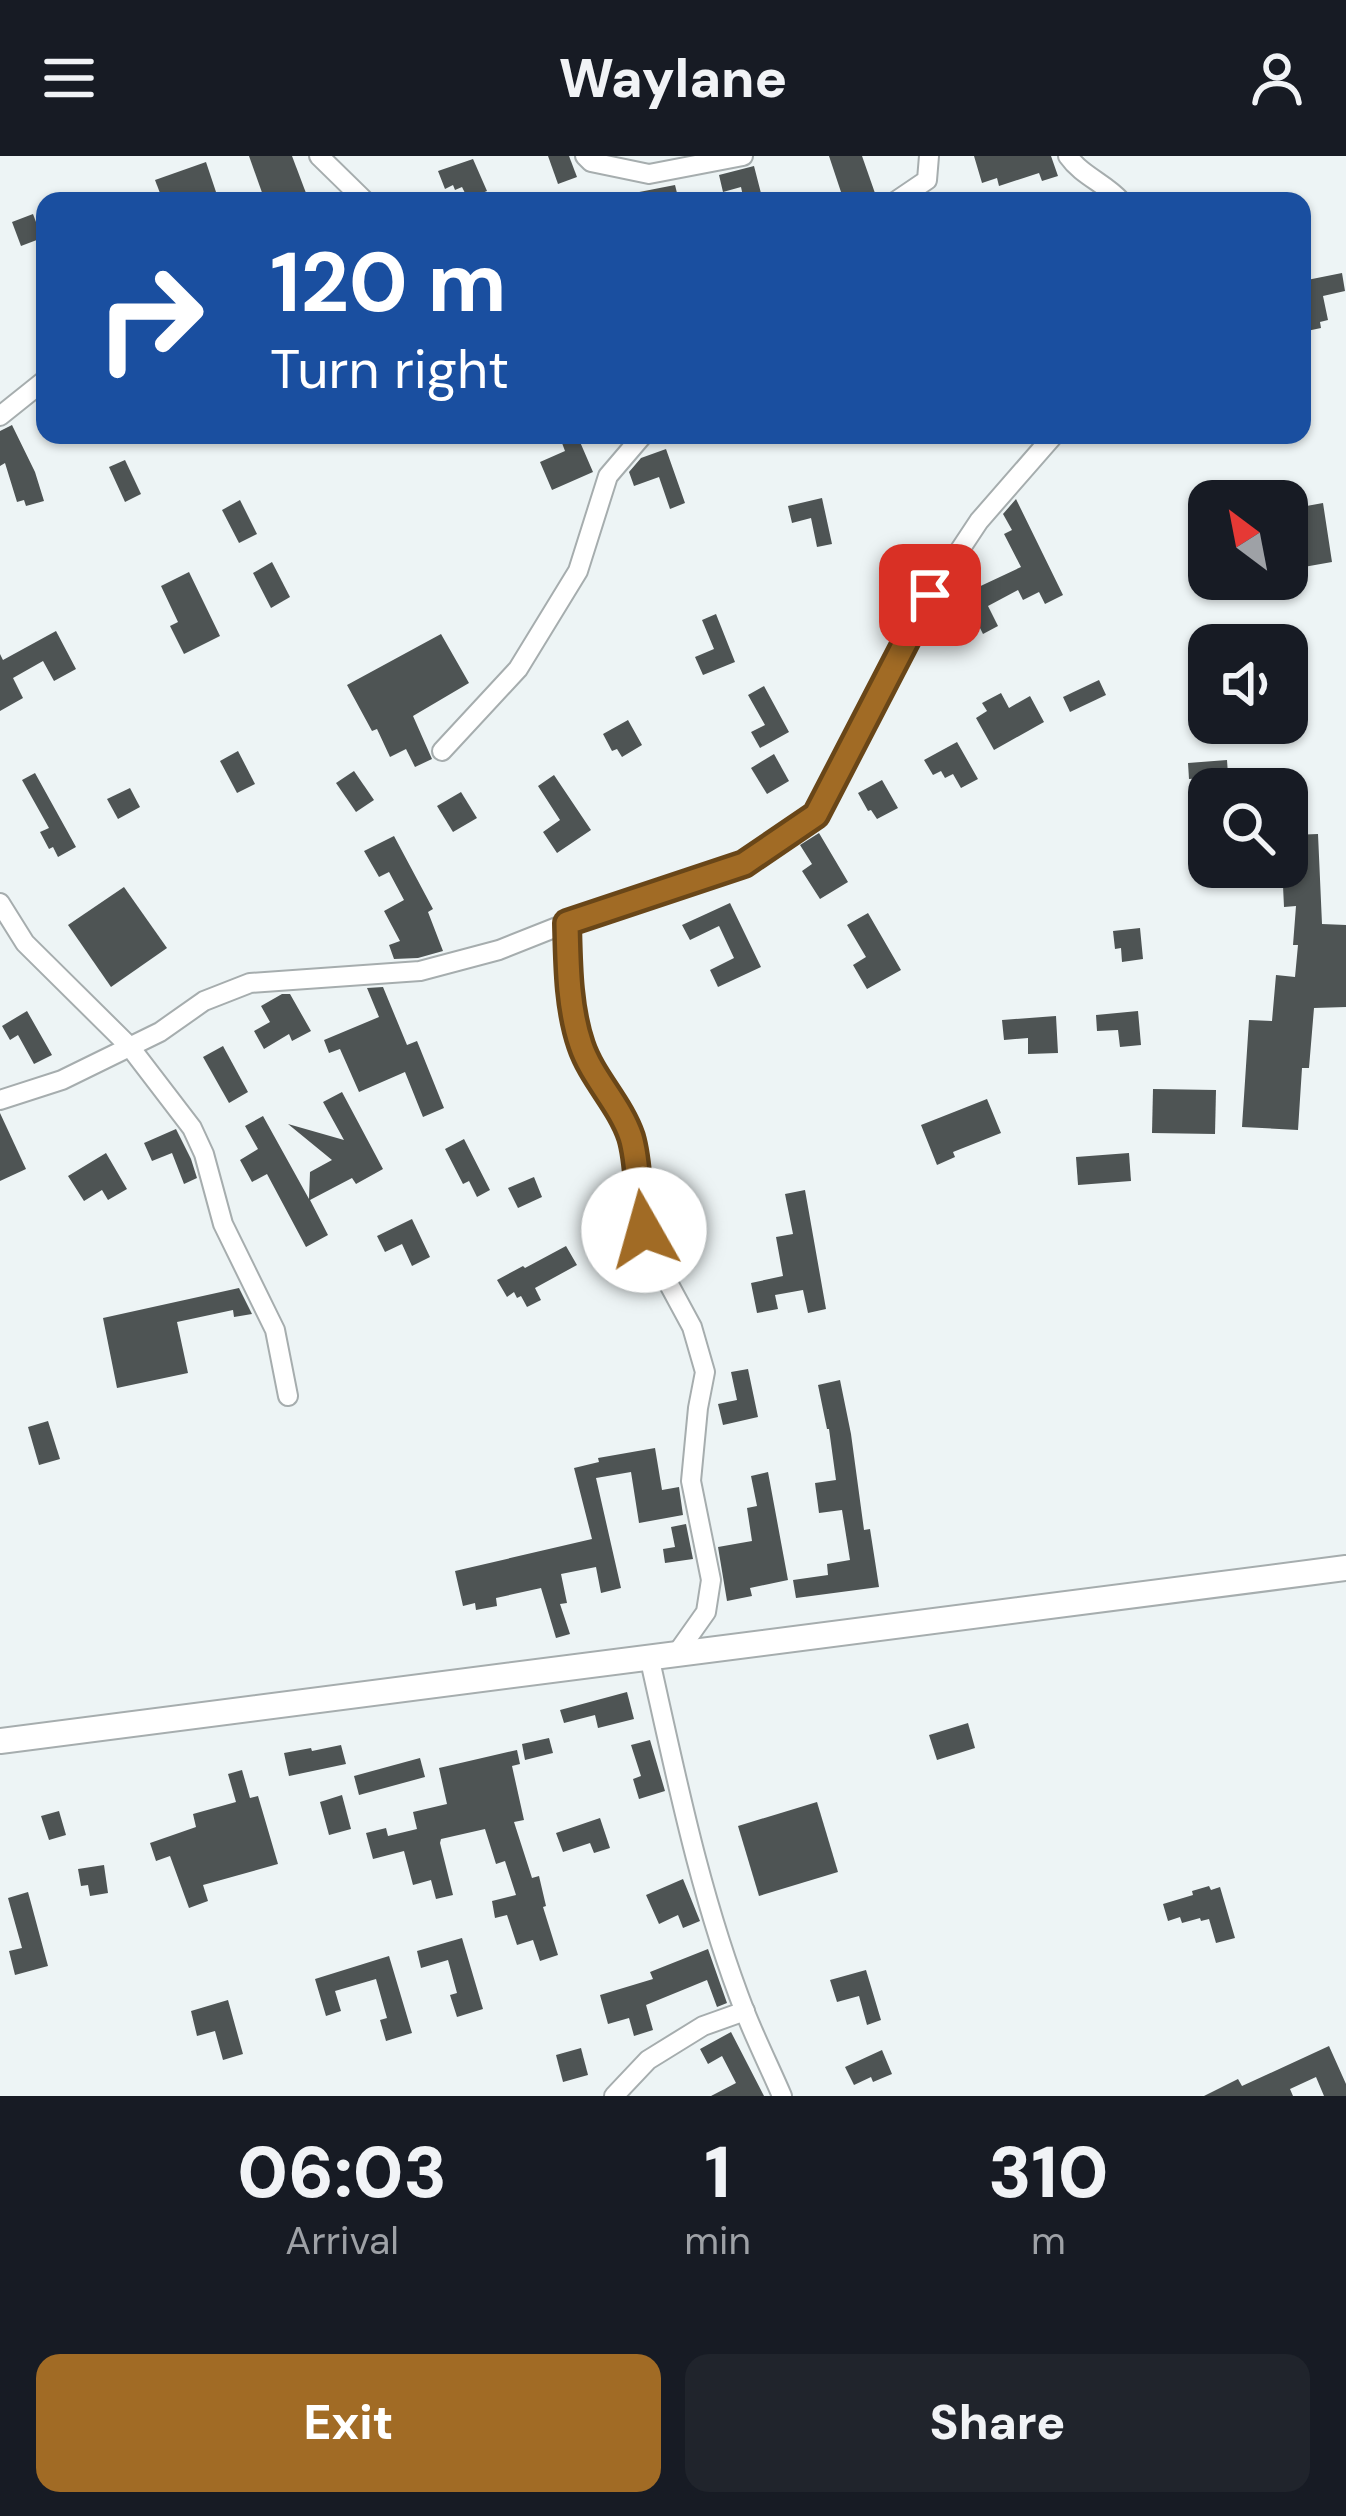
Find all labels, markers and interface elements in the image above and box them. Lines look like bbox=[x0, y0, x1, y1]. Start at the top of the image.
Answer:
text: Waylane bbox=[559, 43, 787, 114]
icon: menu bbox=[36, 45, 102, 111]
icon: person bbox=[1244, 45, 1310, 111]
text: 120 m bbox=[270, 228, 507, 337]
icon: right bbox=[72, 240, 228, 396]
text: Turn right bbox=[270, 334, 509, 405]
north arrow bbox=[1188, 480, 1308, 600]
map controls bbox=[1188, 480, 1308, 888]
pin bbox=[879, 544, 981, 646]
icon: arrive bbox=[897, 562, 963, 628]
button: sound bbox=[1188, 624, 1308, 744]
button: search bbox=[1188, 768, 1308, 888]
position arrow bbox=[581, 1167, 707, 1293]
text: 06:03 bbox=[237, 2126, 447, 2219]
text: 1 bbox=[704, 2126, 731, 2219]
text: 310 bbox=[988, 2126, 1109, 2219]
text: Arrival bbox=[285, 2215, 399, 2266]
text: min bbox=[684, 2215, 751, 2266]
text: m bbox=[1031, 2215, 1066, 2266]
button: Exit bbox=[36, 2354, 661, 2492]
button: Share bbox=[685, 2354, 1310, 2492]

